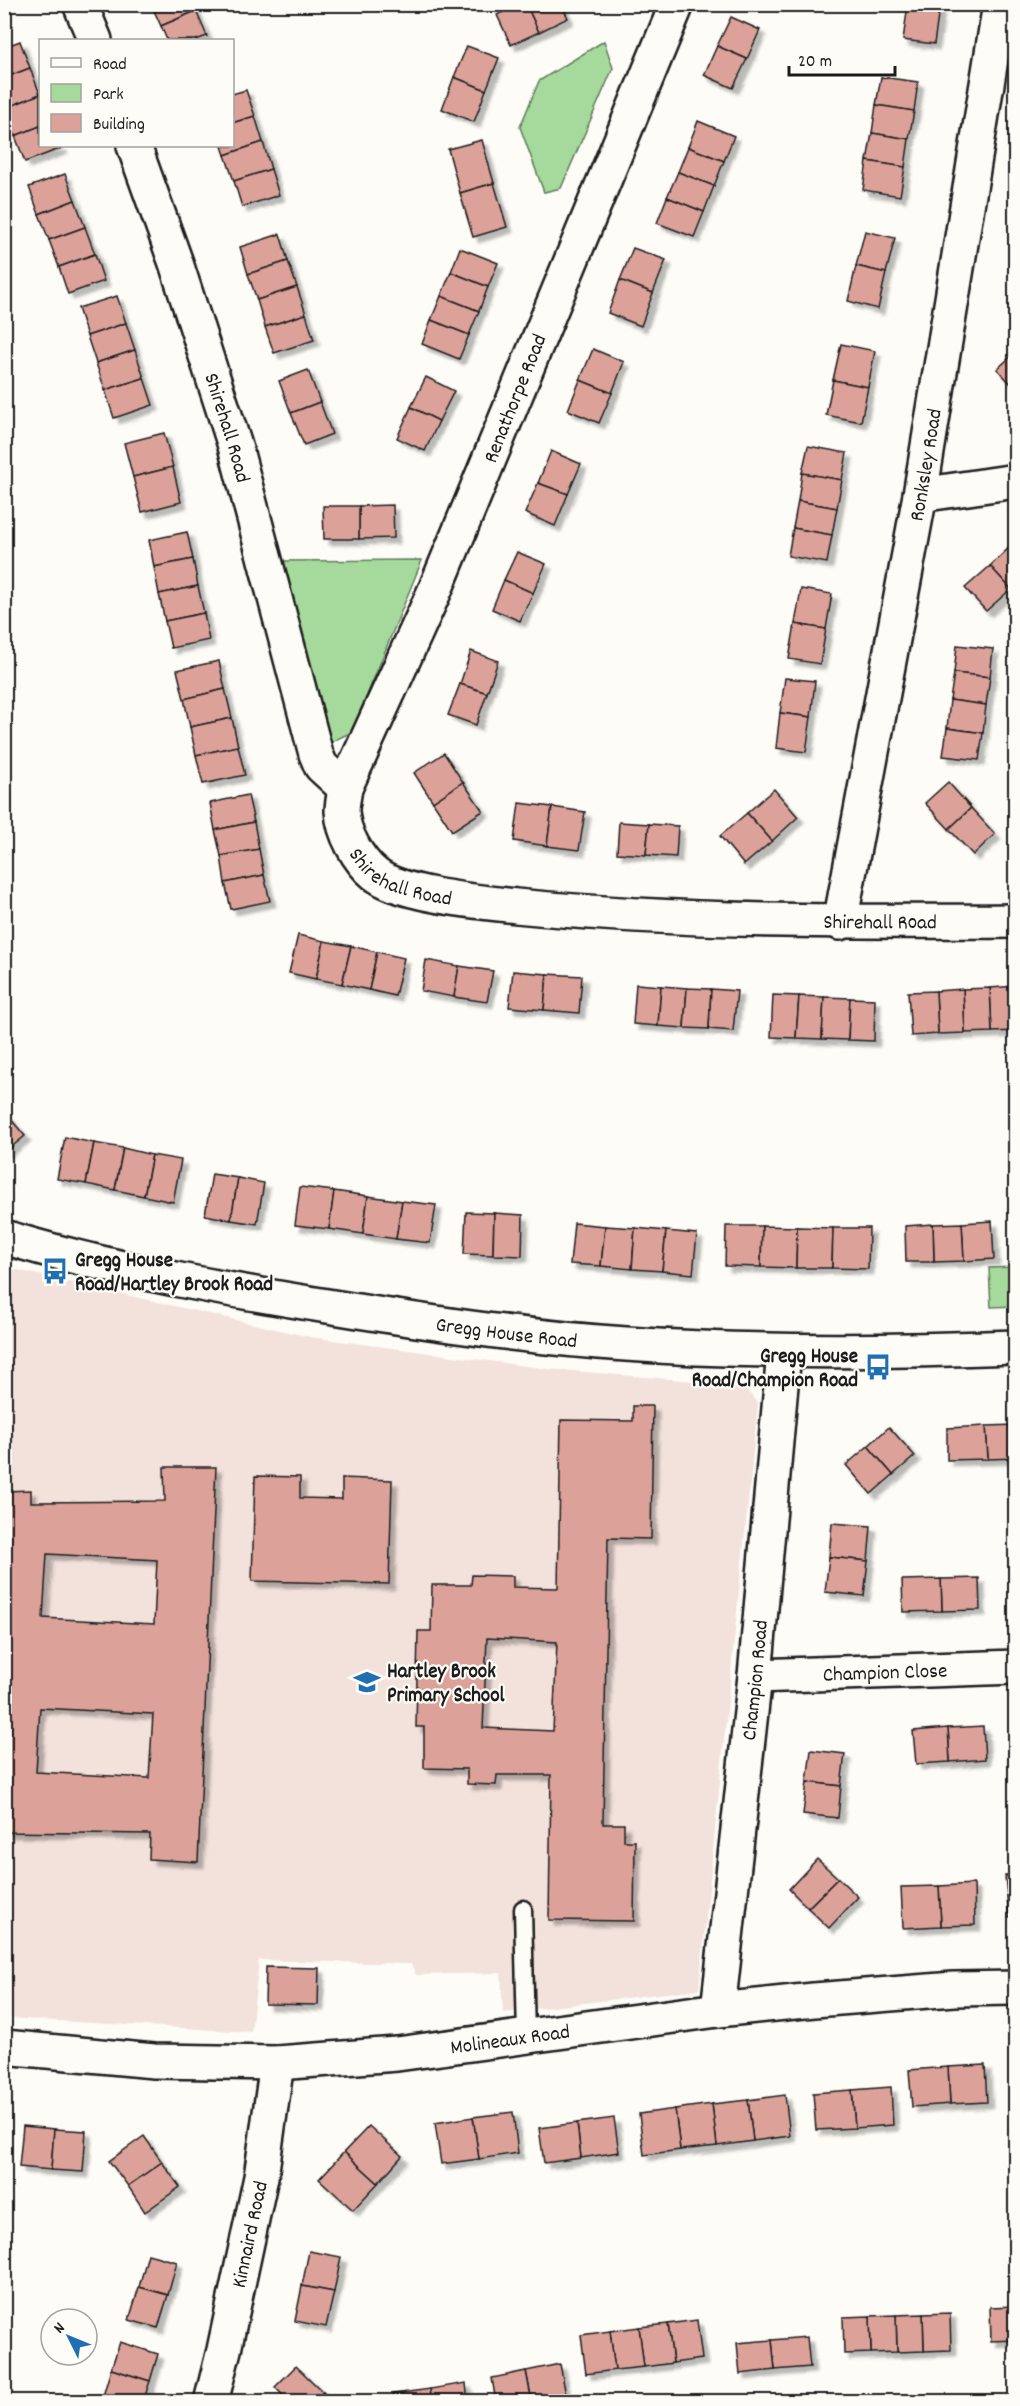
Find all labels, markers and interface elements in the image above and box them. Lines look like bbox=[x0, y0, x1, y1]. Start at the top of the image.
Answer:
legend bbox=[39, 39, 234, 147]
scale bar bbox=[789, 39, 896, 77]
text: 20 m bbox=[798, 50, 832, 75]
text: Road bbox=[93, 53, 127, 78]
text: Park bbox=[93, 83, 124, 108]
text: Building bbox=[93, 113, 145, 138]
street label: Renathorpe Road bbox=[477, 330, 556, 468]
street label: Shirehall Road bbox=[194, 370, 256, 486]
street label: Ronksley Road bbox=[903, 407, 952, 524]
street label: Shirehall Road bbox=[339, 843, 454, 916]
street label: Shirehall Road bbox=[823, 909, 937, 939]
place label: Gregg House Road/Hartley Brook Road bbox=[75, 1247, 273, 1301]
bus stop icon: Gregg House Road/Hartley Brook Road bbox=[40, 1256, 70, 1286]
street label: Gregg House Road bbox=[433, 1311, 578, 1358]
place label: Gregg House Road/Champion Road bbox=[692, 1343, 858, 1397]
bus stop icon: Gregg House Road/Champion Road bbox=[863, 1352, 893, 1382]
street label: Champion Road bbox=[736, 1619, 778, 1742]
street label: Champion Close bbox=[822, 1657, 948, 1692]
place label: Hartley Brook Primary School bbox=[387, 1658, 506, 1712]
school or university icon: Hartley Brook Primary School bbox=[352, 1667, 382, 1697]
street label: Molineaux Road bbox=[449, 2018, 572, 2065]
street label: Kinnaird Road bbox=[226, 2179, 278, 2291]
north arrow bbox=[39, 2307, 99, 2367]
text: N bbox=[49, 2318, 71, 2339]

